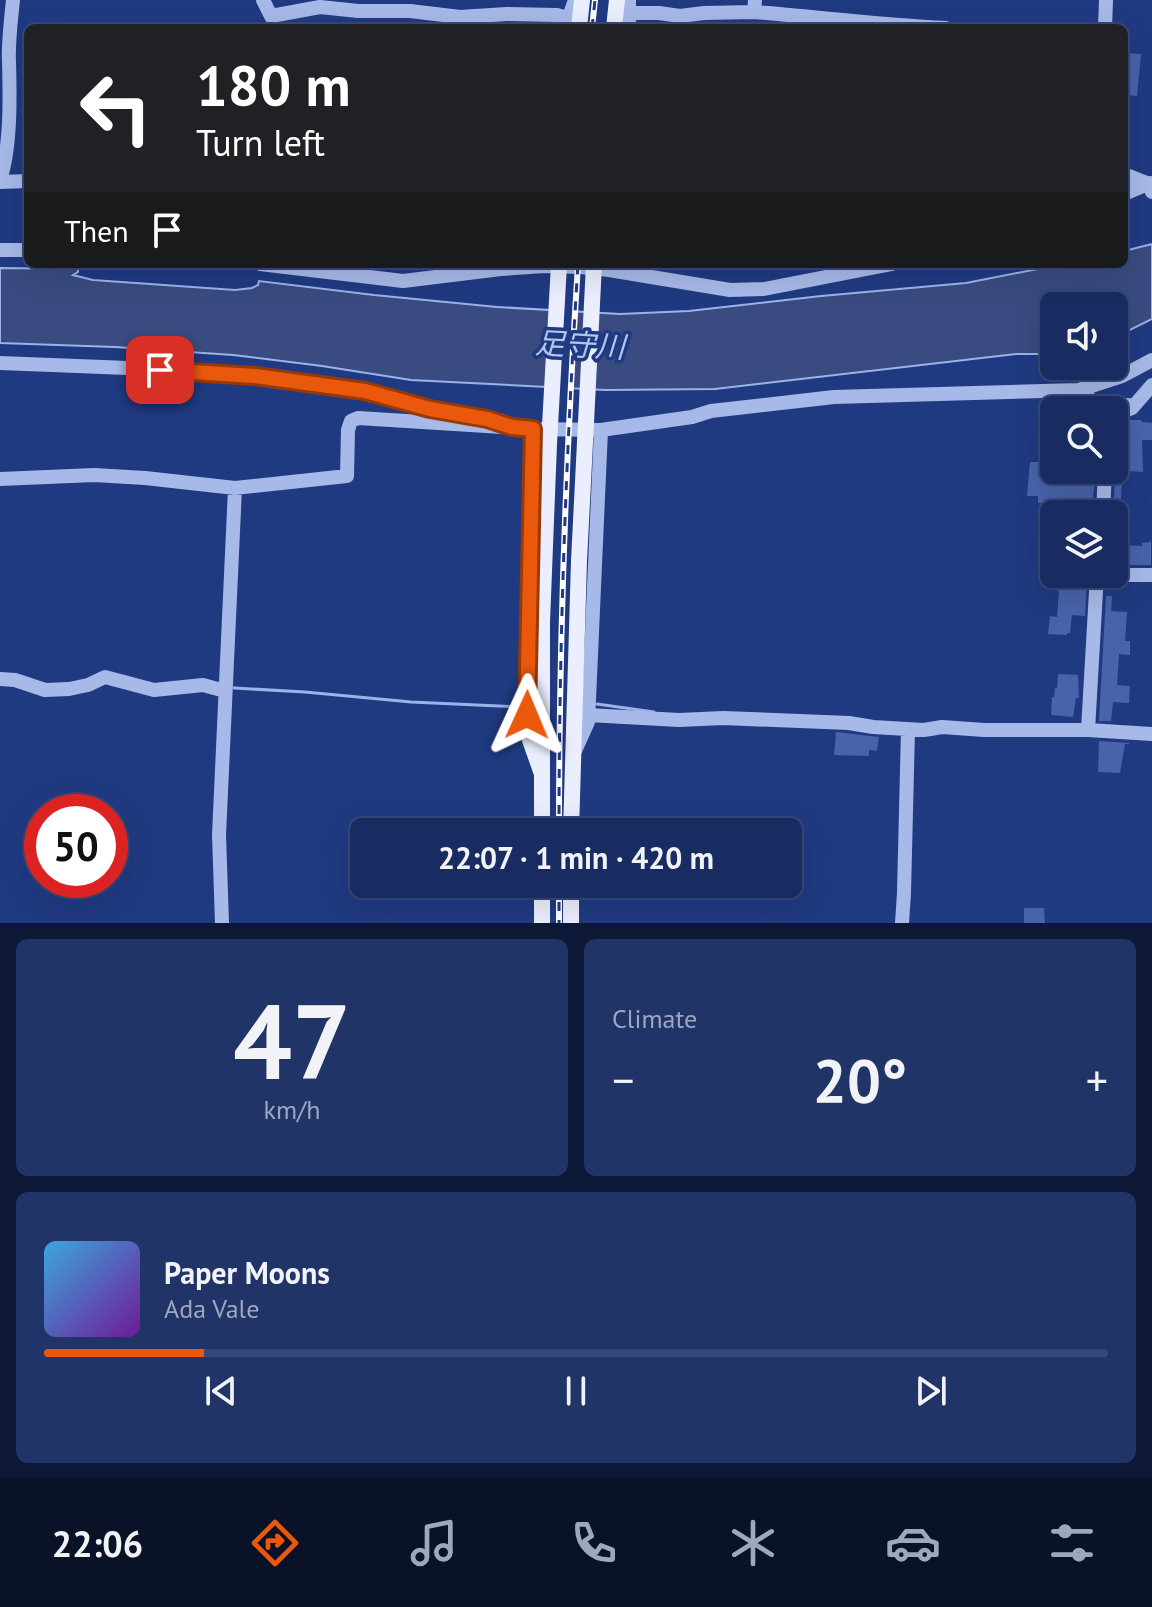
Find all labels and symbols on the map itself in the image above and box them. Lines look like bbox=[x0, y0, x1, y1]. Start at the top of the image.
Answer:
water label: 足守川 bbox=[534, 322, 629, 366]
pin bbox=[126, 336, 194, 404]
position arrow bbox=[485, 673, 569, 757]
speed limit sign: 50 bbox=[24, 794, 128, 898]

